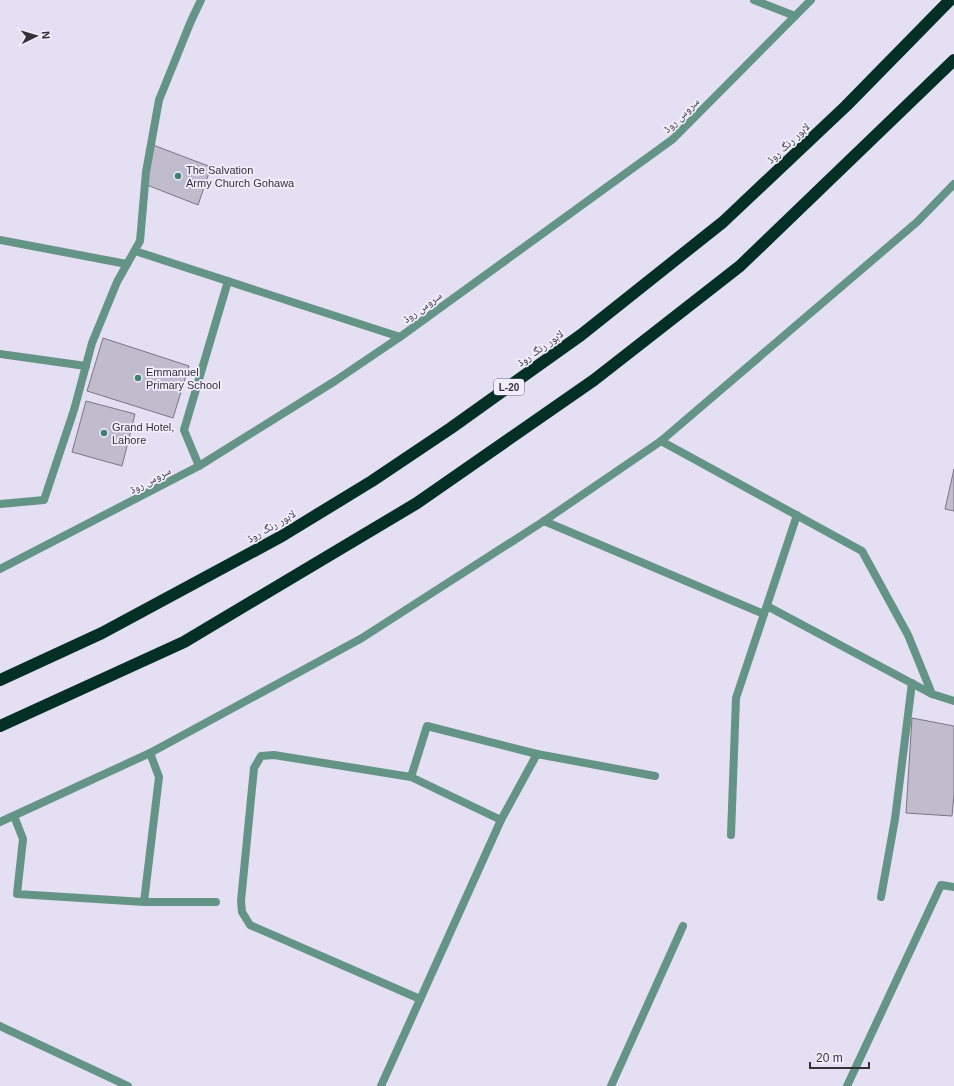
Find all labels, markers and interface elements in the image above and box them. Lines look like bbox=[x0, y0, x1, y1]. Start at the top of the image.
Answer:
north arrow bbox=[16, 16, 56, 56]
text: N bbox=[40, 31, 52, 40]
street label: سروس روڈ bbox=[661, 95, 702, 136]
street label: لاہور رنگ روڈ bbox=[764, 120, 813, 167]
place label: The Salvation Army Church Gohawa bbox=[186, 164, 295, 189]
marker: The Salvation Army Church Gohawa bbox=[173, 171, 183, 181]
street label: سروس روڈ bbox=[400, 289, 444, 326]
street label: لاہور رنگ روڈ bbox=[515, 327, 566, 370]
place label: Emmanuel Primary School bbox=[146, 366, 221, 391]
marker: Emmanuel Primary School bbox=[133, 373, 143, 383]
road number: L-20 bbox=[494, 379, 524, 395]
place label: Grand Hotel, Lahore bbox=[112, 421, 174, 446]
marker: Grand Hotel, Lahore bbox=[99, 428, 109, 438]
street label: سروس روڈ bbox=[127, 464, 173, 497]
street label: لاہور رنگ روڈ bbox=[245, 507, 298, 546]
scale bar bbox=[810, 1044, 869, 1070]
text: 20 m bbox=[816, 1051, 843, 1065]

